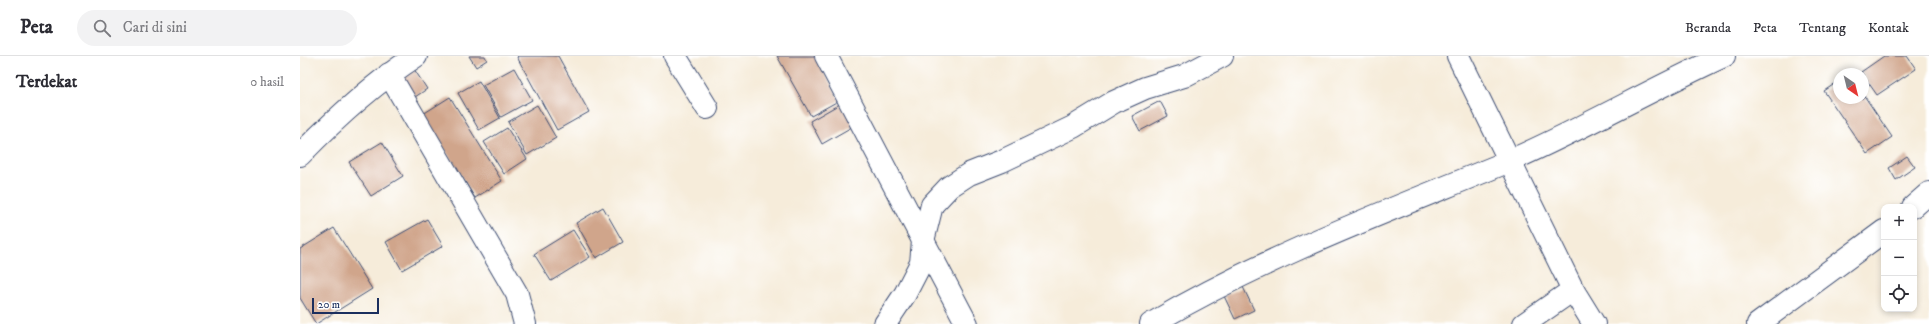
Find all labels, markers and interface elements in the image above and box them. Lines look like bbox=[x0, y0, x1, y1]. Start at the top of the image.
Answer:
search box bbox=[77, 10, 357, 46]
text: Peta bbox=[20, 16, 53, 39]
icon: search bbox=[91, 17, 113, 39]
text: Cari di sini bbox=[123, 18, 187, 37]
text: Beranda bbox=[1685, 19, 1731, 37]
text: Peta bbox=[1753, 19, 1777, 37]
text: Tentang bbox=[1799, 19, 1846, 37]
text: Kontak bbox=[1868, 19, 1909, 37]
north arrow bbox=[1833, 68, 1869, 104]
text: Terdekat bbox=[16, 71, 77, 93]
text: 0 hasil bbox=[250, 74, 284, 90]
map controls bbox=[1881, 204, 1917, 312]
button: + bbox=[1881, 204, 1917, 240]
button: − bbox=[1881, 240, 1917, 276]
button: locate bbox=[1881, 276, 1917, 312]
scale bar bbox=[312, 296, 379, 315]
text: 20 m bbox=[318, 298, 340, 312]

